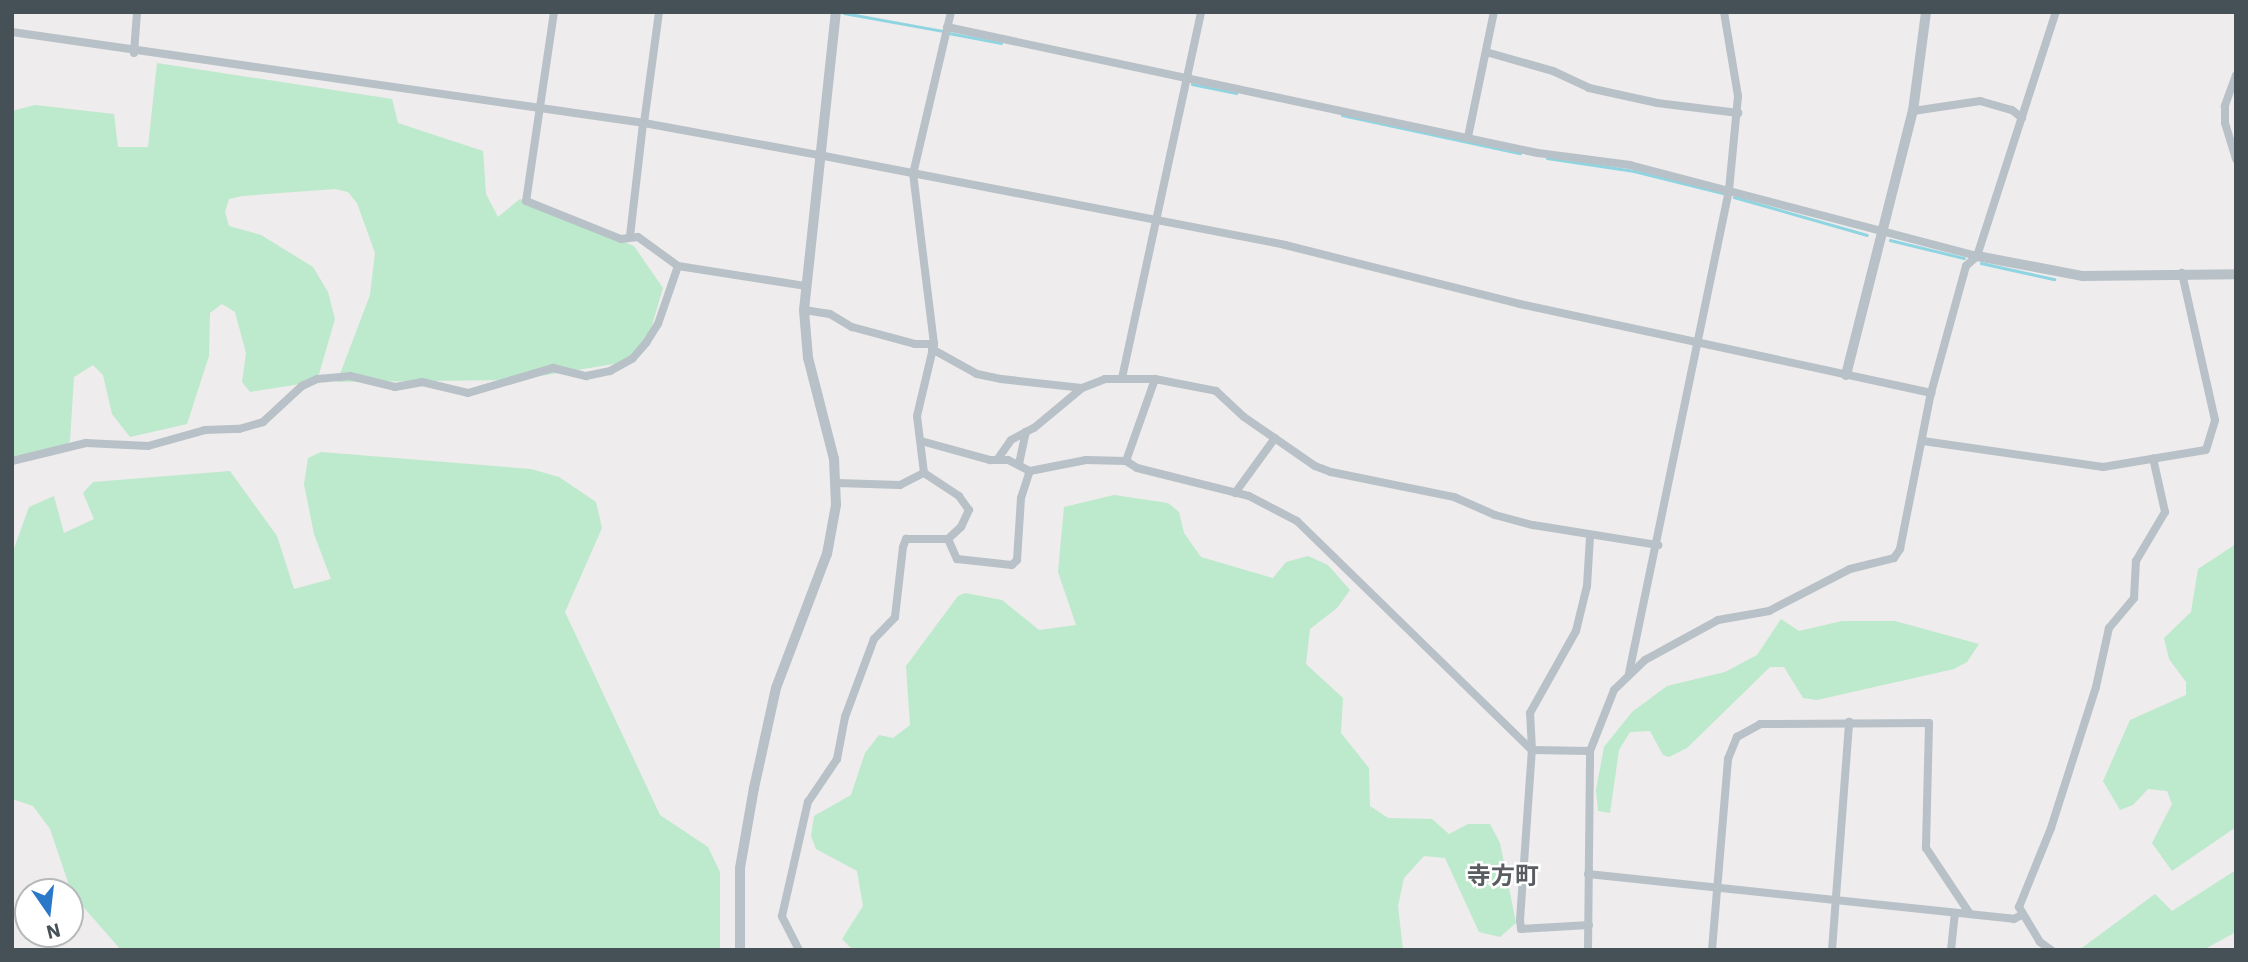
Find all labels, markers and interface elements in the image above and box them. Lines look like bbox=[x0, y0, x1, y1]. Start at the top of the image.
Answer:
district label: 寺方町 bbox=[1467, 862, 1539, 890]
north arrow bbox=[14, 878, 84, 948]
text: N bbox=[44, 918, 63, 945]

